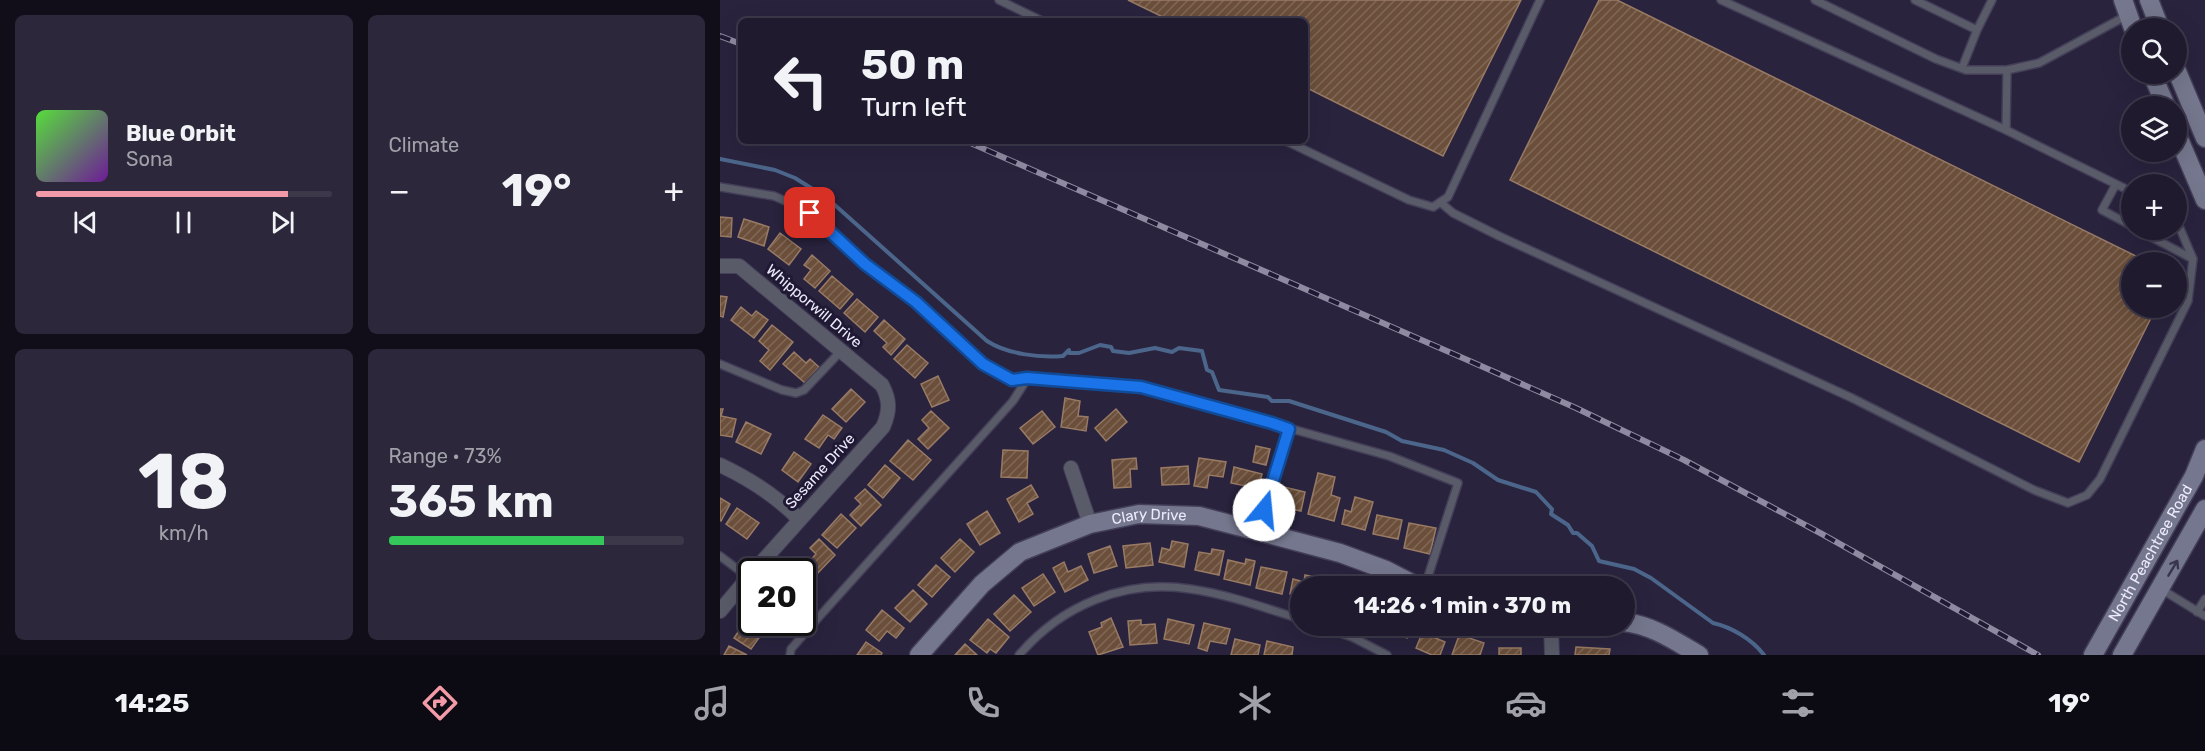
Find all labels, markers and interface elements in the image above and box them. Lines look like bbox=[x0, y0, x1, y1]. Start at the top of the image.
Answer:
map controls bbox=[2121, 18, 2187, 318]
button: search bbox=[2121, 18, 2187, 84]
text: 50 m bbox=[861, 40, 964, 90]
icon: left bbox=[762, 42, 840, 120]
text: Turn left bbox=[861, 91, 966, 123]
button: layers bbox=[2121, 96, 2187, 162]
text: Blue Orbit bbox=[126, 120, 236, 147]
text: Climate bbox=[389, 133, 459, 157]
text: Sona bbox=[126, 147, 173, 171]
text: 19° bbox=[502, 164, 572, 217]
text: − bbox=[389, 171, 410, 210]
text: + bbox=[663, 171, 684, 210]
button: + bbox=[2121, 174, 2187, 240]
pin bbox=[784, 187, 835, 238]
icon: arrive bbox=[793, 196, 826, 229]
icon: previous bbox=[69, 206, 102, 239]
icon: pause bbox=[167, 206, 200, 239]
icon: next bbox=[266, 206, 299, 239]
button: − bbox=[2121, 252, 2187, 318]
street label: Whipporwill Drive bbox=[762, 261, 866, 351]
street label: Sesame Drive bbox=[781, 430, 859, 512]
text: 18 bbox=[138, 435, 230, 528]
text: Range · 73% bbox=[389, 444, 502, 468]
text: 365 km bbox=[389, 475, 554, 528]
position arrow bbox=[1232, 478, 1296, 542]
street label: North Peachtree Road bbox=[2105, 481, 2196, 625]
street label: Clary Drive bbox=[1110, 505, 1187, 528]
text: km/h bbox=[159, 521, 209, 545]
speed limit sign: 20 bbox=[738, 558, 816, 636]
one-way arrow bbox=[2167, 560, 2179, 577]
text: 14:26 · 1 min · 370 m bbox=[1354, 592, 1571, 619]
icon: directions bbox=[419, 682, 461, 724]
icon: music bbox=[691, 682, 733, 724]
icon: phone bbox=[962, 682, 1004, 724]
icon: climate bbox=[1234, 682, 1276, 724]
icon: car bbox=[1505, 682, 1547, 724]
icon: filters bbox=[1777, 682, 1819, 724]
text: 14:25 bbox=[115, 687, 190, 719]
text: 19° bbox=[2048, 687, 2090, 719]

